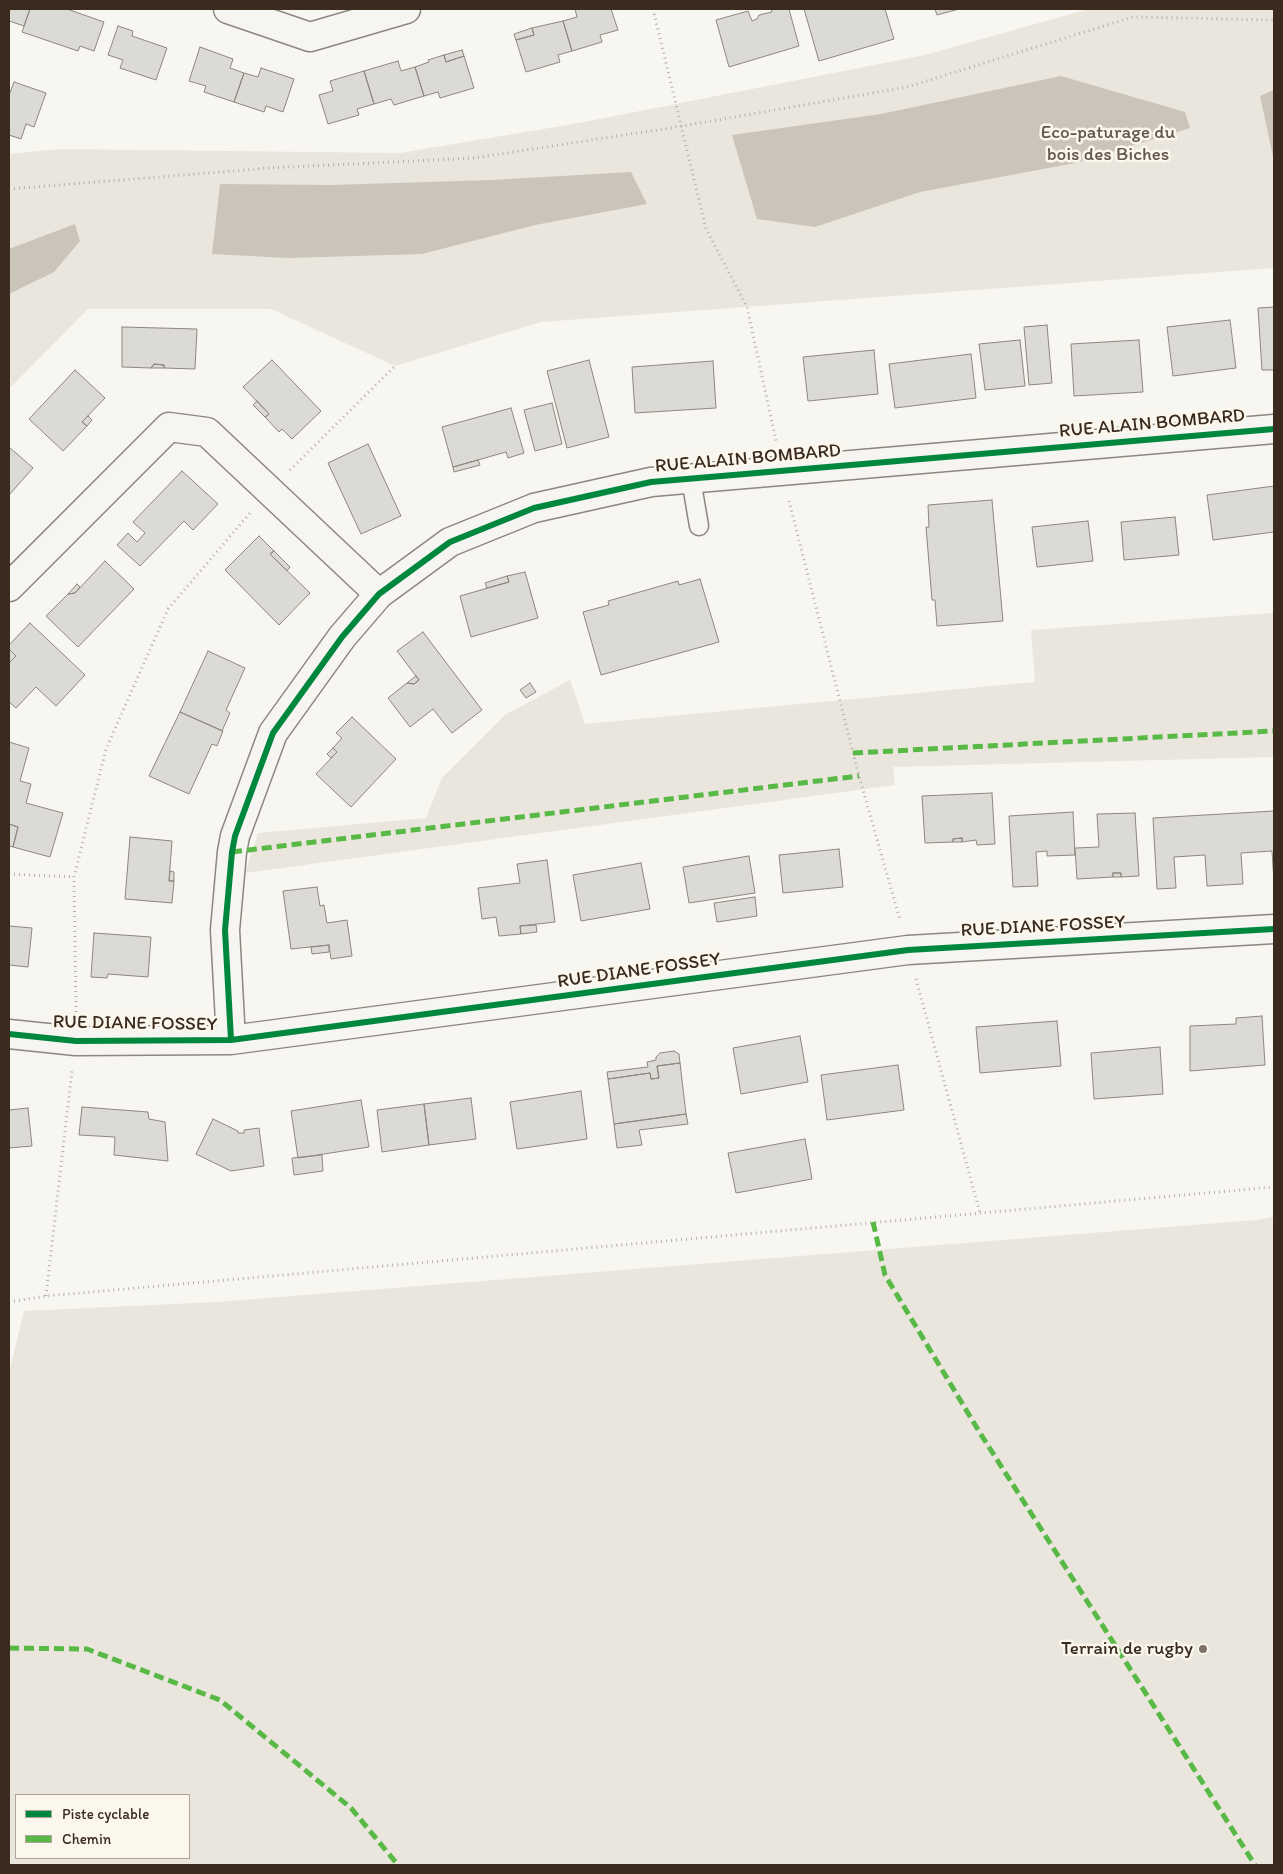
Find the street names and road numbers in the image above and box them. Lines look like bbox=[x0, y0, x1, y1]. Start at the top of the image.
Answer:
street label: RUE ALAIN BOMBARD bbox=[1058, 405, 1246, 443]
street label: RUE ALAIN BOMBARD bbox=[654, 440, 842, 478]
street label: RUE DIANE FOSSEY bbox=[960, 911, 1126, 943]
street label: RUE DIANE FOSSEY bbox=[556, 948, 722, 994]
street label: RUE DIANE FOSSEY bbox=[53, 1011, 217, 1037]

